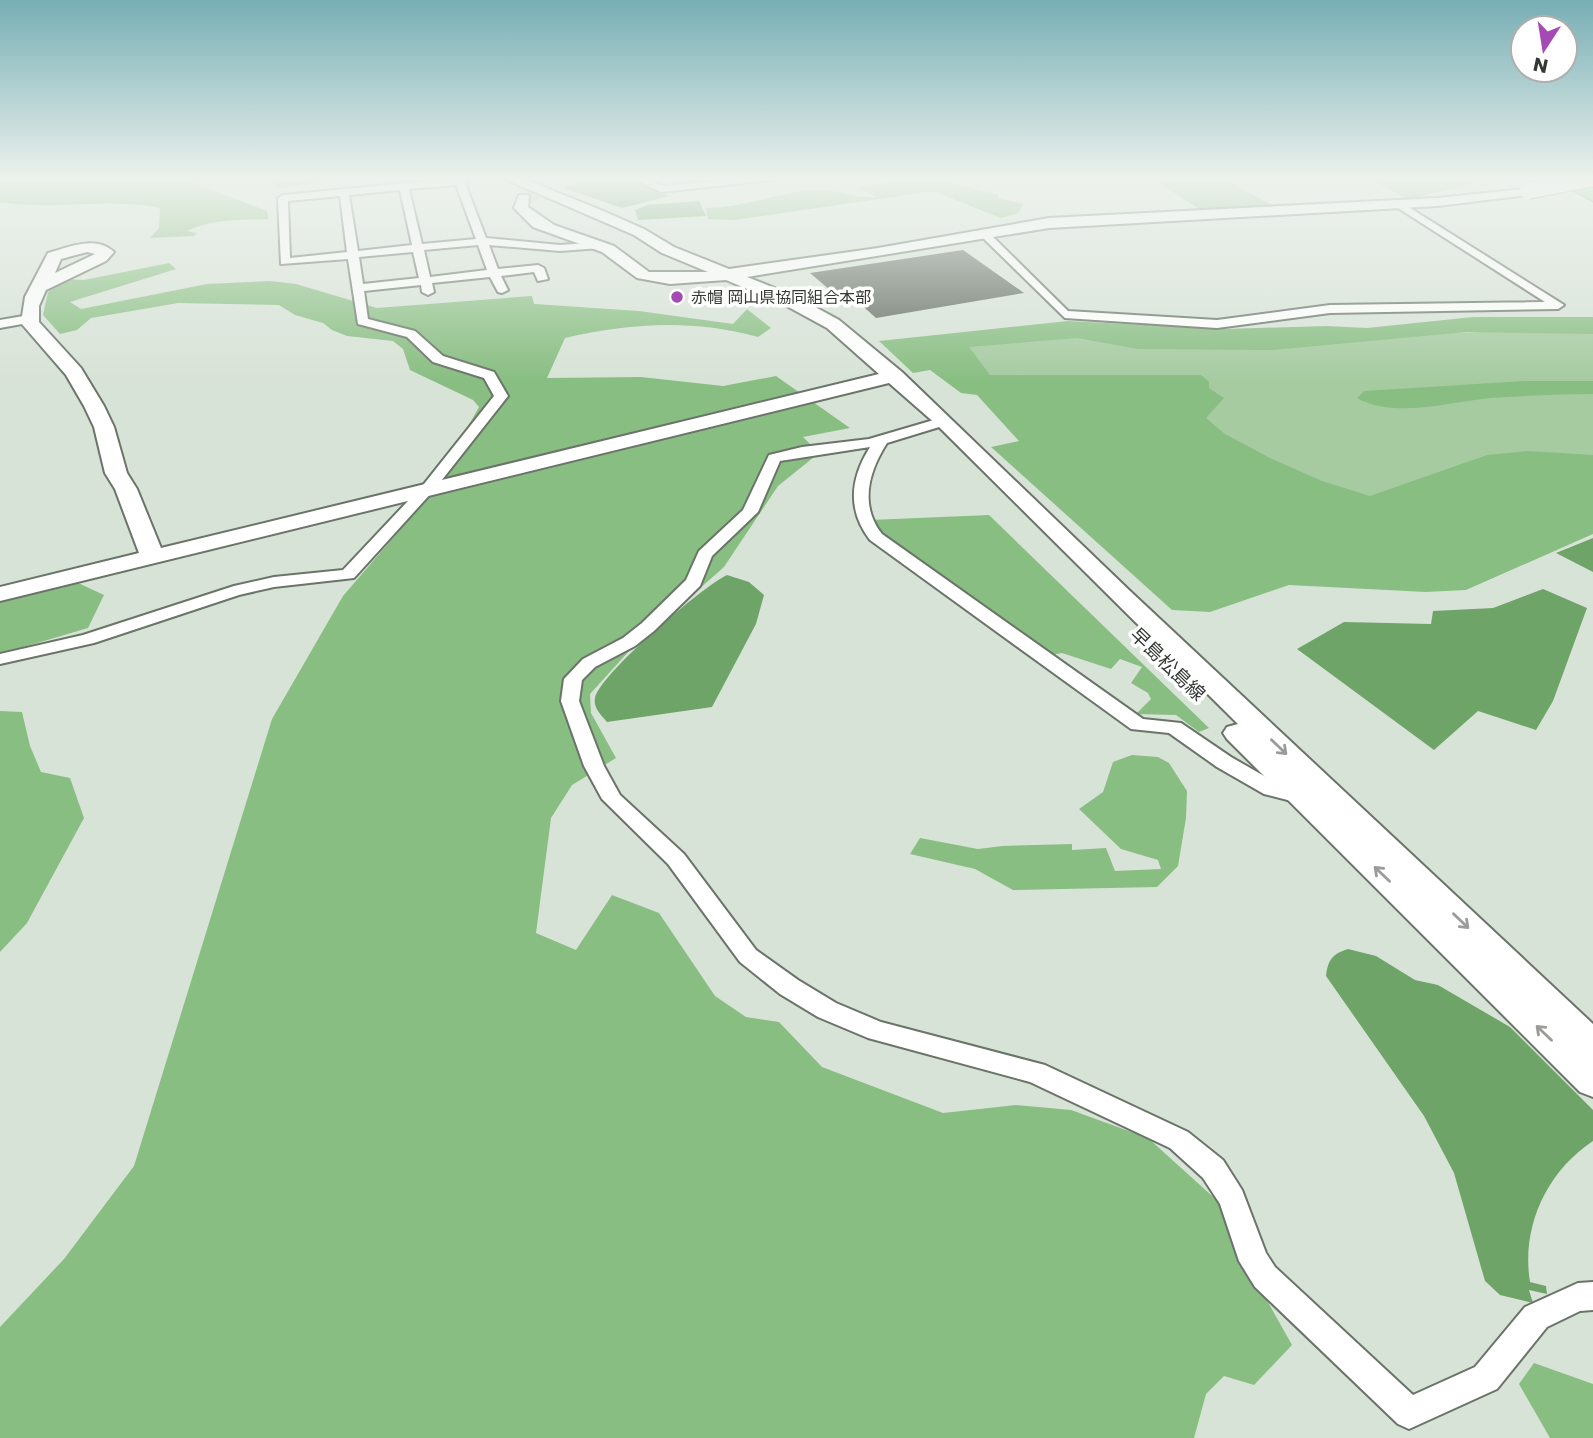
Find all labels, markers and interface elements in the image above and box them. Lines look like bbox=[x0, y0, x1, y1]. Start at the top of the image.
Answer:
north arrow bbox=[1509, 14, 1579, 84]
text: N bbox=[1531, 50, 1550, 80]
place label: 赤帽 岡山県協同組合本部 bbox=[691, 286, 871, 309]
marker: 赤帽 岡山県協同組合本部 bbox=[669, 289, 685, 305]
street label: 早島松島線 bbox=[1124, 622, 1211, 707]
one-way arrow bbox=[1270, 738, 1287, 755]
one-way arrow bbox=[1373, 865, 1390, 882]
one-way arrow bbox=[1452, 912, 1469, 929]
one-way arrow bbox=[1536, 1024, 1553, 1041]

